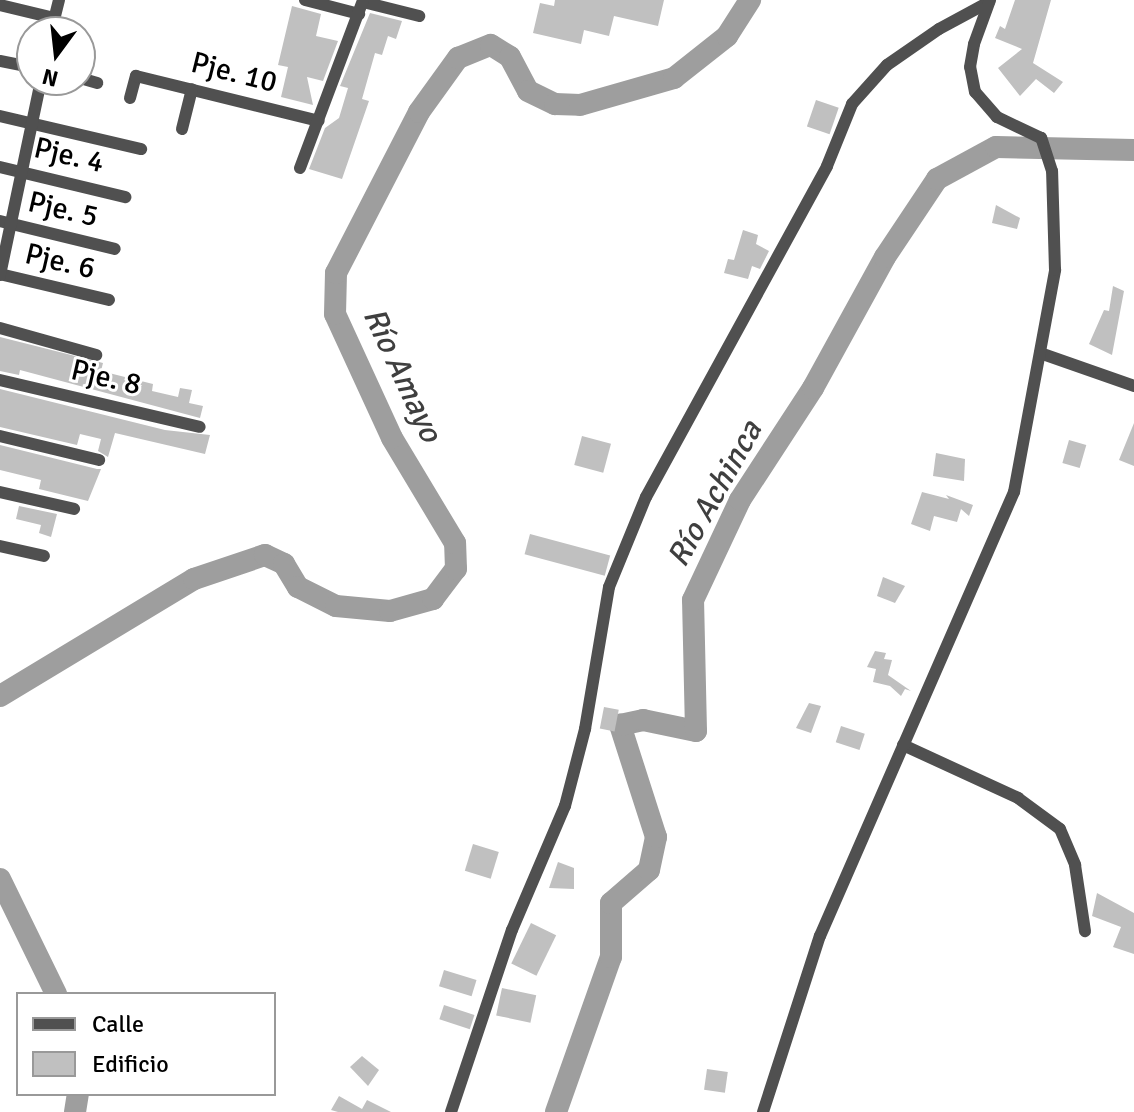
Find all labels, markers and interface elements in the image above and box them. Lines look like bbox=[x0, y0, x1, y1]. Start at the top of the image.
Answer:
north arrow bbox=[16, 16, 96, 96]
street label: Pje. 10 bbox=[187, 45, 281, 101]
text: N bbox=[39, 63, 61, 93]
street label: Pje. 4 bbox=[30, 130, 108, 182]
street label: Pje. 5 bbox=[24, 184, 102, 236]
street label: Pje. 6 bbox=[21, 236, 99, 288]
water label: Río Amayo bbox=[354, 302, 450, 448]
street label: Pje. 8 bbox=[67, 352, 145, 404]
water label: Río Achinca bbox=[659, 414, 771, 574]
legend bbox=[16, 992, 276, 1096]
text: Calle bbox=[92, 1009, 144, 1039]
text: Edificio bbox=[92, 1049, 169, 1079]

